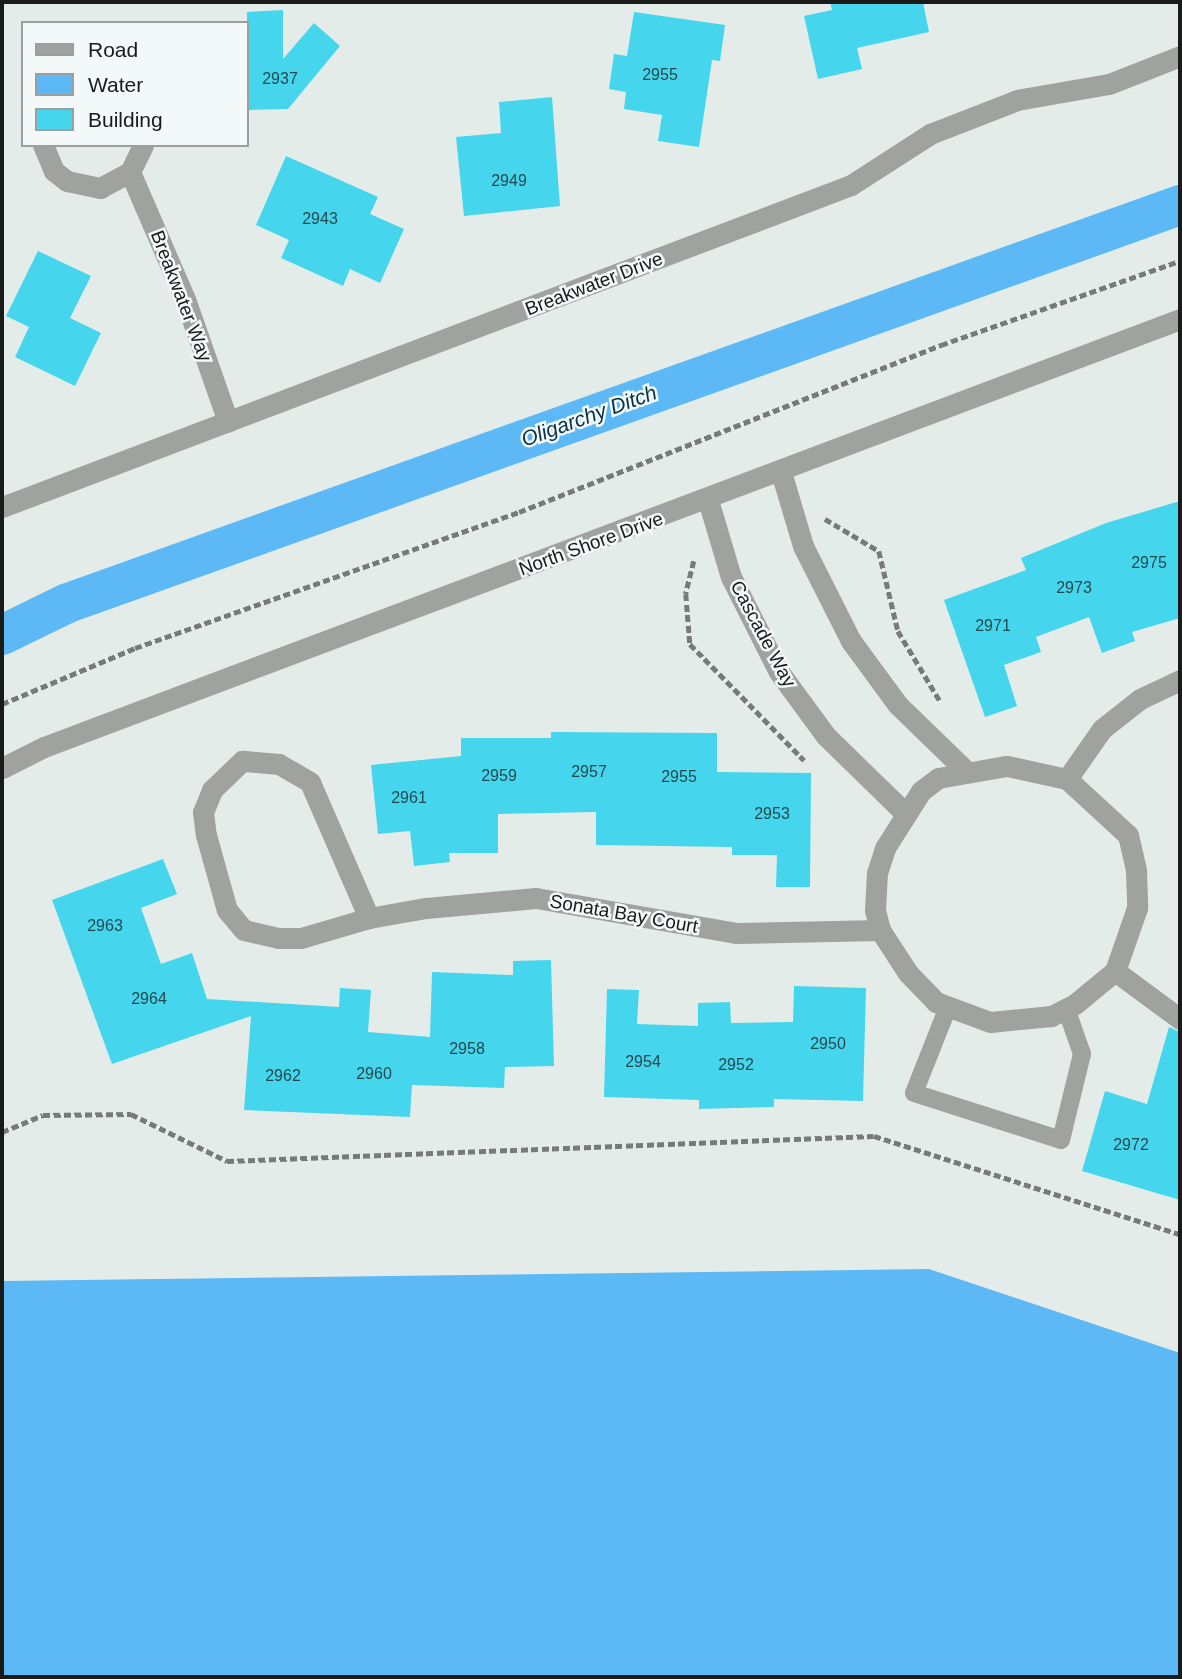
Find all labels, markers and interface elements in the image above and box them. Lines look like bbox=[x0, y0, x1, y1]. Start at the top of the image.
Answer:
legend bbox=[21, 21, 248, 147]
text: Road bbox=[88, 38, 138, 61]
house number: 2955 bbox=[642, 65, 678, 85]
house number: 2937 bbox=[262, 69, 298, 89]
text: Water bbox=[88, 73, 143, 96]
text: Building bbox=[88, 108, 163, 131]
house number: 2949 bbox=[491, 171, 527, 191]
house number: 2943 bbox=[302, 209, 338, 229]
street label: Breakwater Way bbox=[146, 227, 216, 365]
street label: Breakwater Drive bbox=[522, 247, 666, 321]
water label: Oligarchy Ditch bbox=[518, 380, 660, 452]
street label: North Shore Drive bbox=[516, 507, 666, 581]
house number: 2975 bbox=[1131, 553, 1167, 573]
street label: Cascade Way bbox=[725, 577, 801, 691]
house number: 2973 bbox=[1056, 578, 1092, 598]
house number: 2971 bbox=[975, 616, 1011, 636]
house number: 2957 bbox=[571, 762, 607, 782]
house number: 2959 bbox=[481, 766, 517, 786]
house number: 2955 bbox=[661, 767, 697, 787]
house number: 2961 bbox=[391, 788, 427, 808]
house number: 2953 bbox=[754, 804, 790, 824]
street label: Sonata Bay Court bbox=[548, 890, 700, 938]
house number: 2963 bbox=[87, 916, 123, 936]
house number: 2964 bbox=[131, 989, 167, 1009]
house number: 2950 bbox=[810, 1034, 846, 1054]
house number: 2958 bbox=[449, 1039, 485, 1059]
house number: 2954 bbox=[625, 1052, 661, 1072]
house number: 2952 bbox=[718, 1055, 754, 1075]
house number: 2960 bbox=[356, 1064, 392, 1084]
house number: 2962 bbox=[265, 1066, 301, 1086]
house number: 2972 bbox=[1113, 1135, 1149, 1155]

